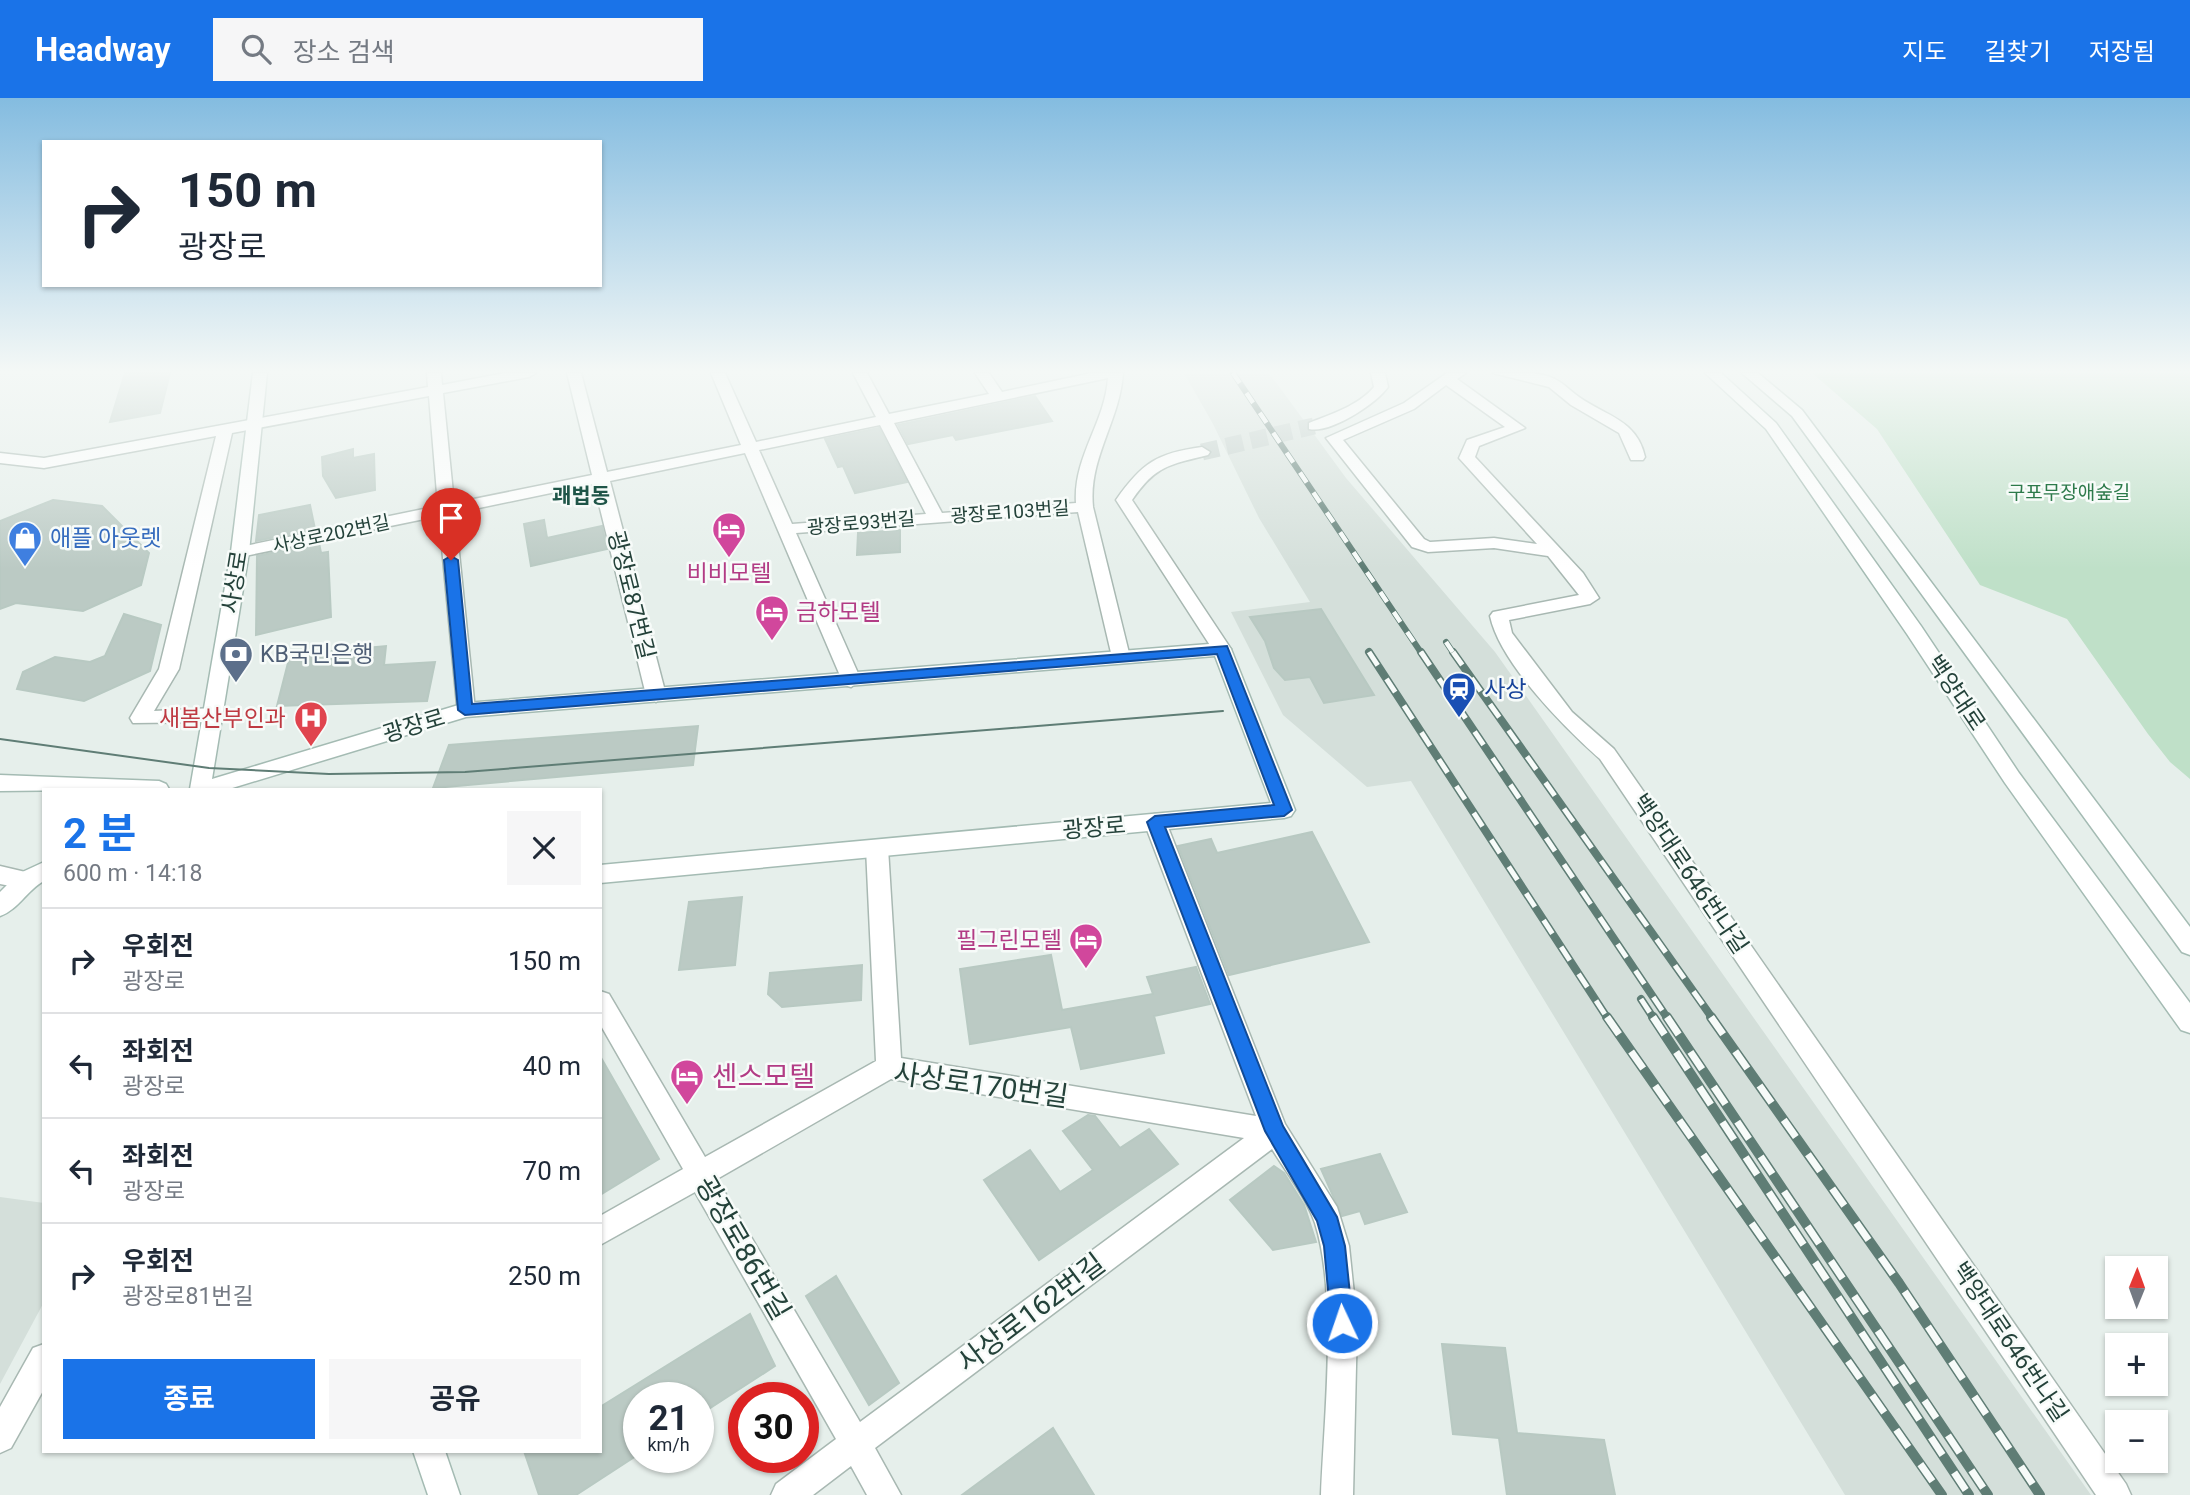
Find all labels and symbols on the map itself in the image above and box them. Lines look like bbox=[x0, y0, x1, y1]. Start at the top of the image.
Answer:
park label: 구포무장애숲길 bbox=[2008, 481, 2130, 504]
district label: 괘법동 bbox=[552, 484, 610, 508]
pin bbox=[421, 488, 481, 560]
street label: 광장로103번길 bbox=[950, 496, 1070, 528]
street label: 광장로93번길 bbox=[806, 507, 916, 539]
street label: 사상로202번길 bbox=[270, 510, 392, 558]
hotel icon: 비비모텔 bbox=[710, 510, 748, 559]
shop icon: 애플 아웃렛 bbox=[6, 519, 44, 568]
place label: 애플 아웃렛 bbox=[50, 525, 162, 552]
street label: 광장로87번길 bbox=[602, 528, 660, 662]
street label: 사상로 bbox=[217, 549, 253, 615]
place label: 비비모텔 bbox=[687, 560, 771, 587]
hotel icon: 금하모텔 bbox=[753, 593, 791, 642]
place label: 금하모텔 bbox=[796, 599, 881, 626]
bank icon: KB국민은행 bbox=[217, 635, 255, 684]
place label: KB국민은행 bbox=[260, 641, 373, 668]
street label: 백양대로 bbox=[1921, 650, 1991, 736]
station icon: 사상 bbox=[1440, 670, 1478, 719]
place label: 사상 bbox=[1484, 676, 1526, 703]
hospital icon: 새봄산부인과 bbox=[292, 699, 330, 748]
street label: 광장로 bbox=[380, 704, 448, 748]
place label: 새봄산부인과 bbox=[159, 705, 286, 732]
street label: 백양대로646번나길 bbox=[1627, 789, 1753, 959]
street label: 광장로 bbox=[1061, 812, 1127, 844]
hotel icon: 필그린모텔 bbox=[1067, 921, 1105, 970]
place label: 필그린모텔 bbox=[956, 927, 1062, 954]
street label: 사상로170번길 bbox=[892, 1056, 1070, 1114]
hotel icon: 센스모텔 bbox=[668, 1057, 706, 1106]
place label: 센스모텔 bbox=[712, 1060, 815, 1093]
street label: 광장로86번길 bbox=[689, 1170, 797, 1326]
street label: 사상로162번길 bbox=[951, 1247, 1111, 1379]
north arrow bbox=[2105, 1256, 2168, 1320]
street label: 백양대로646번나길 bbox=[1947, 1257, 2073, 1427]
position arrow bbox=[1305, 1286, 1379, 1360]
speed limit sign: 30 bbox=[728, 1382, 819, 1473]

